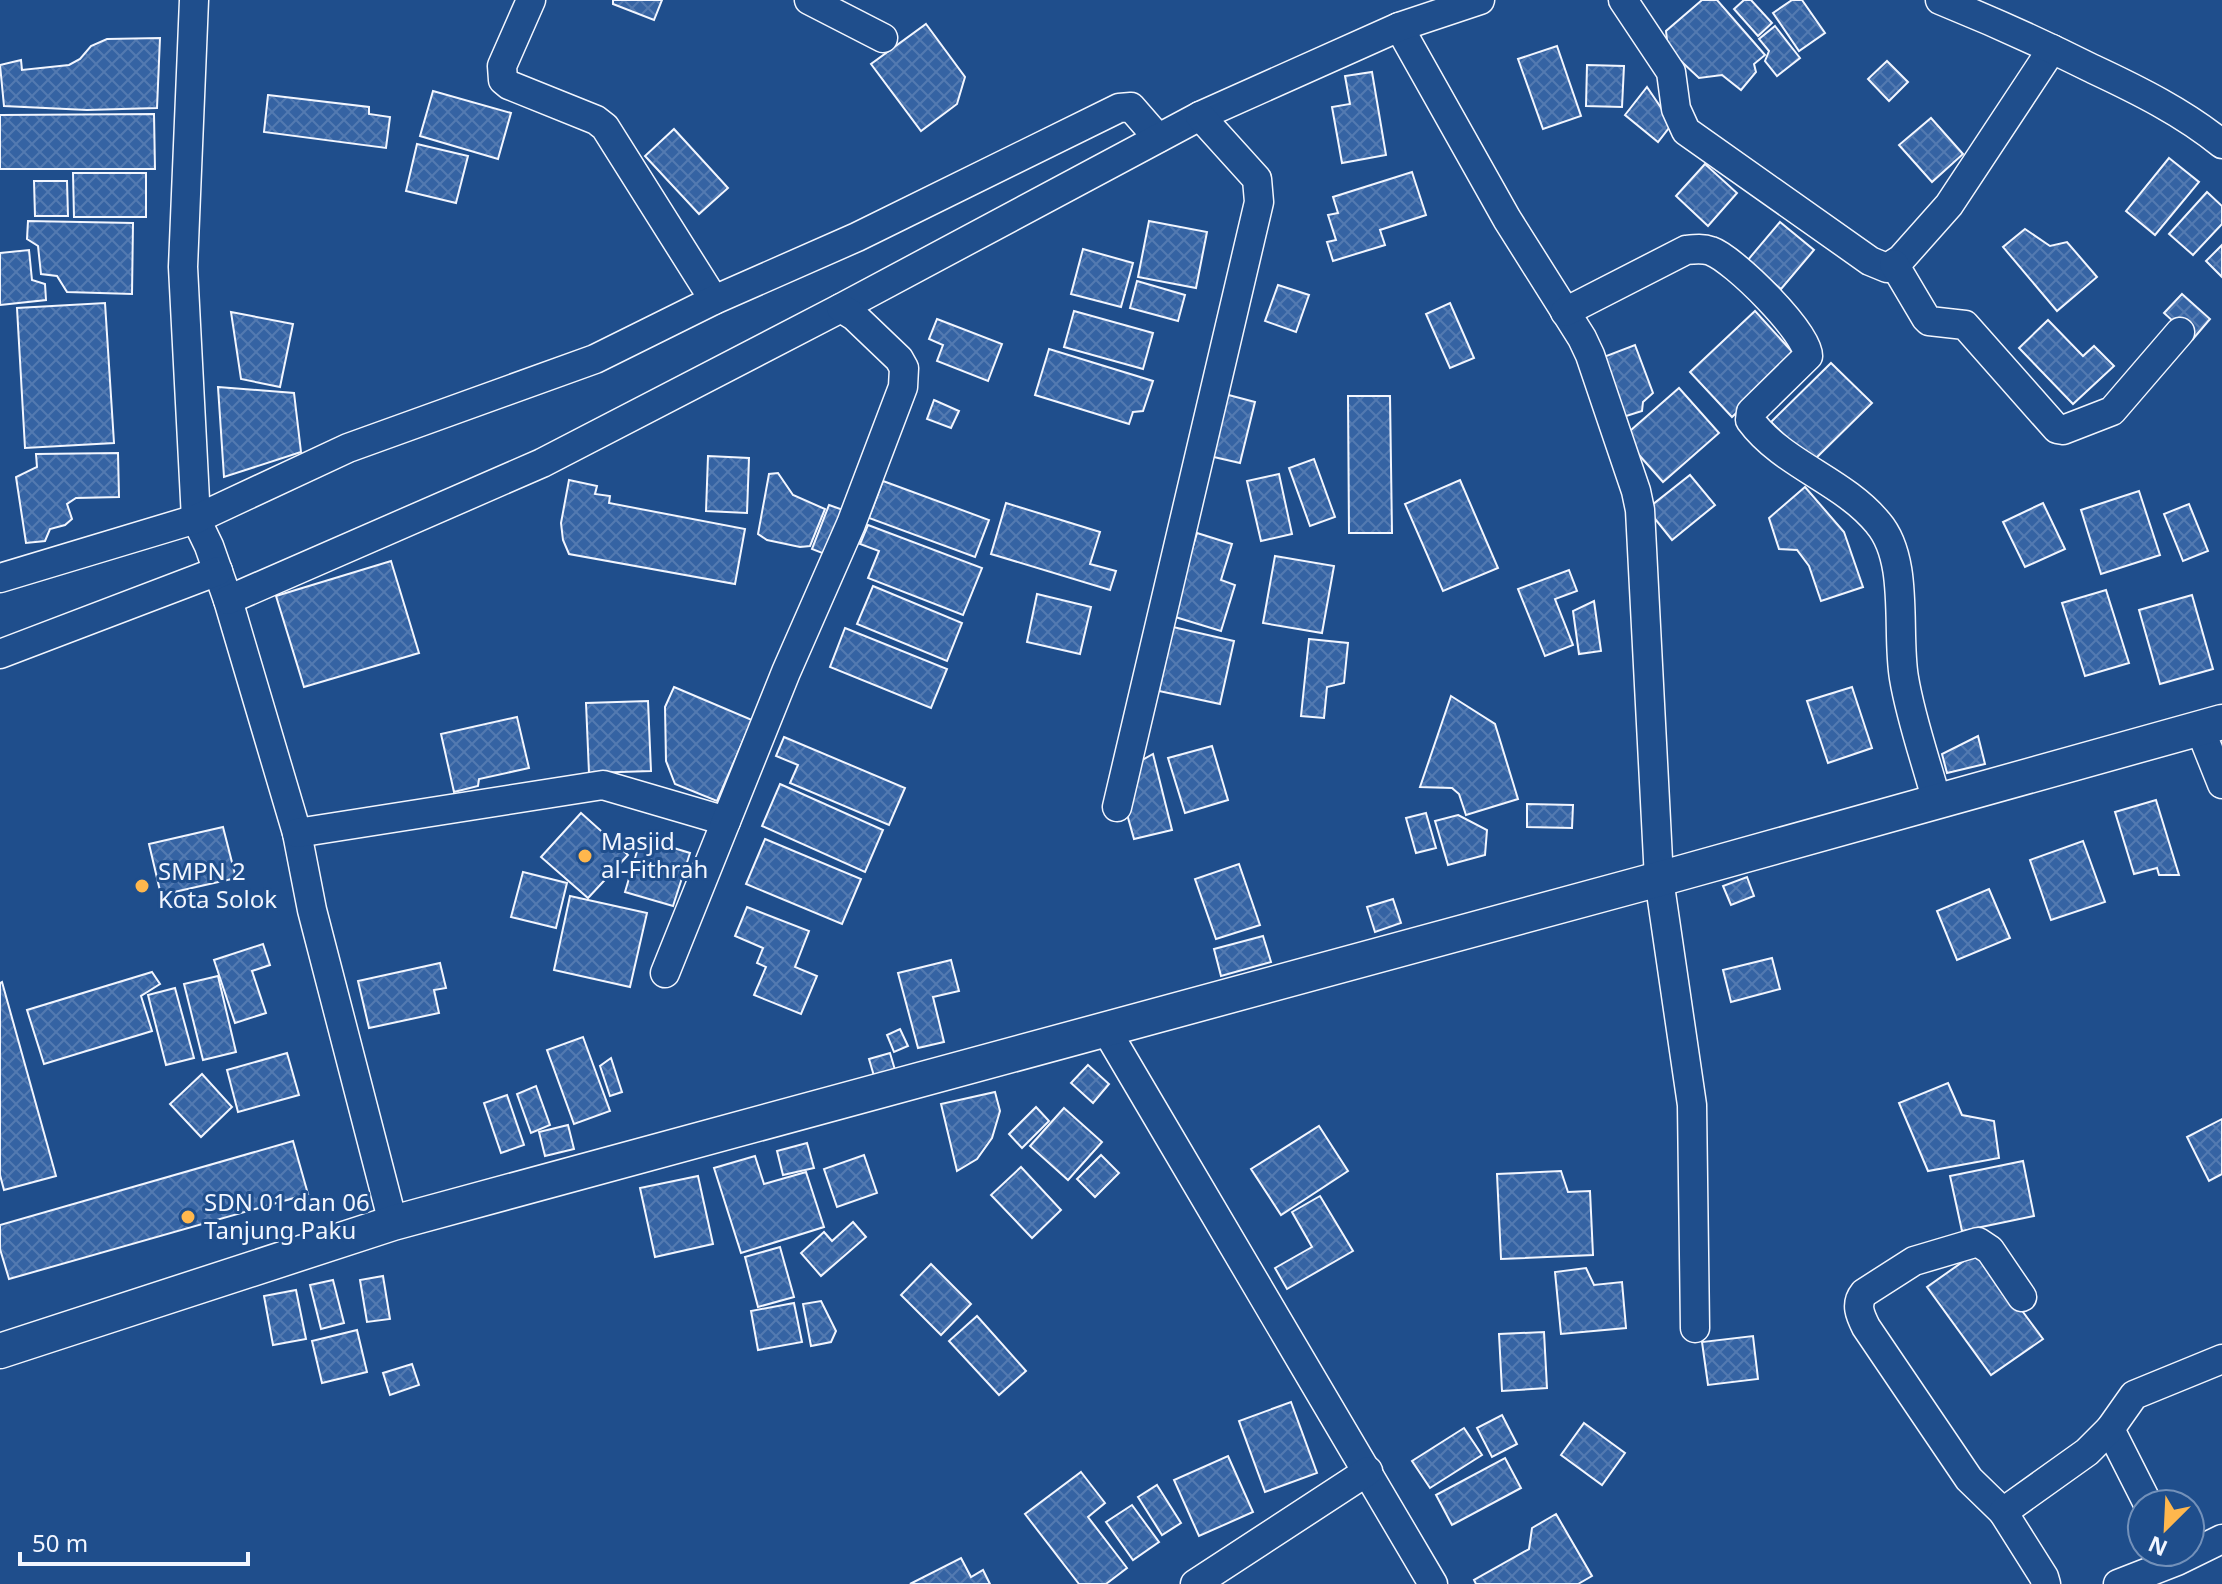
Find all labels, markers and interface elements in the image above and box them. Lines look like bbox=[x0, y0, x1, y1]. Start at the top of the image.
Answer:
place label: Masjid al-Fithrah bbox=[601, 824, 708, 885]
marker: Masjid al-Fithrah bbox=[576, 847, 594, 865]
place label: SMPN 2 Kota Solok bbox=[158, 854, 277, 915]
marker: SMPN 2 Kota Solok bbox=[133, 877, 151, 895]
place label: SDN 01 dan 06 Tanjung Paku bbox=[204, 1185, 370, 1246]
marker: SDN 01 dan 06 Tanjung Paku bbox=[179, 1208, 197, 1226]
north arrow bbox=[2126, 1488, 2206, 1568]
scale bar bbox=[20, 1516, 248, 1566]
text: 50 m bbox=[32, 1526, 88, 1559]
text: N bbox=[2143, 1530, 2172, 1565]

